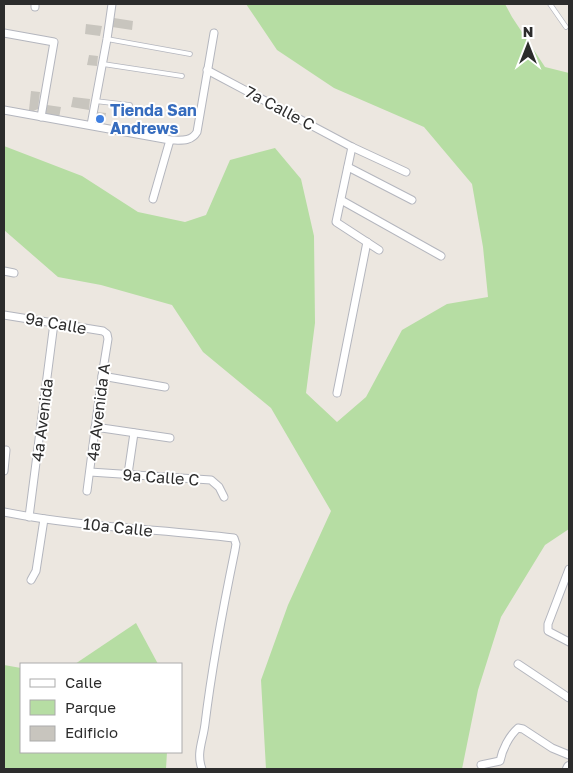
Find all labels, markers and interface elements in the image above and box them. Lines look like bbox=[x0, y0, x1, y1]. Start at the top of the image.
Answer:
north arrow bbox=[503, 20, 553, 70]
text: N bbox=[523, 23, 533, 40]
street label: 7a Calle C bbox=[242, 81, 318, 135]
place label: Tienda San Andrews bbox=[110, 100, 197, 138]
marker: Tienda San Andrews bbox=[94, 113, 106, 125]
street label: 9a Calle bbox=[24, 308, 88, 338]
street label: 4a Avenida A bbox=[82, 362, 114, 462]
street label: 4a Avenida bbox=[27, 377, 57, 463]
street label: 9a Calle C bbox=[122, 464, 200, 490]
street label: 10a Calle bbox=[82, 513, 154, 541]
legend bbox=[20, 663, 182, 753]
text: Calle bbox=[65, 673, 102, 691]
text: Parque bbox=[65, 698, 116, 716]
text: Edificio bbox=[65, 723, 118, 741]

